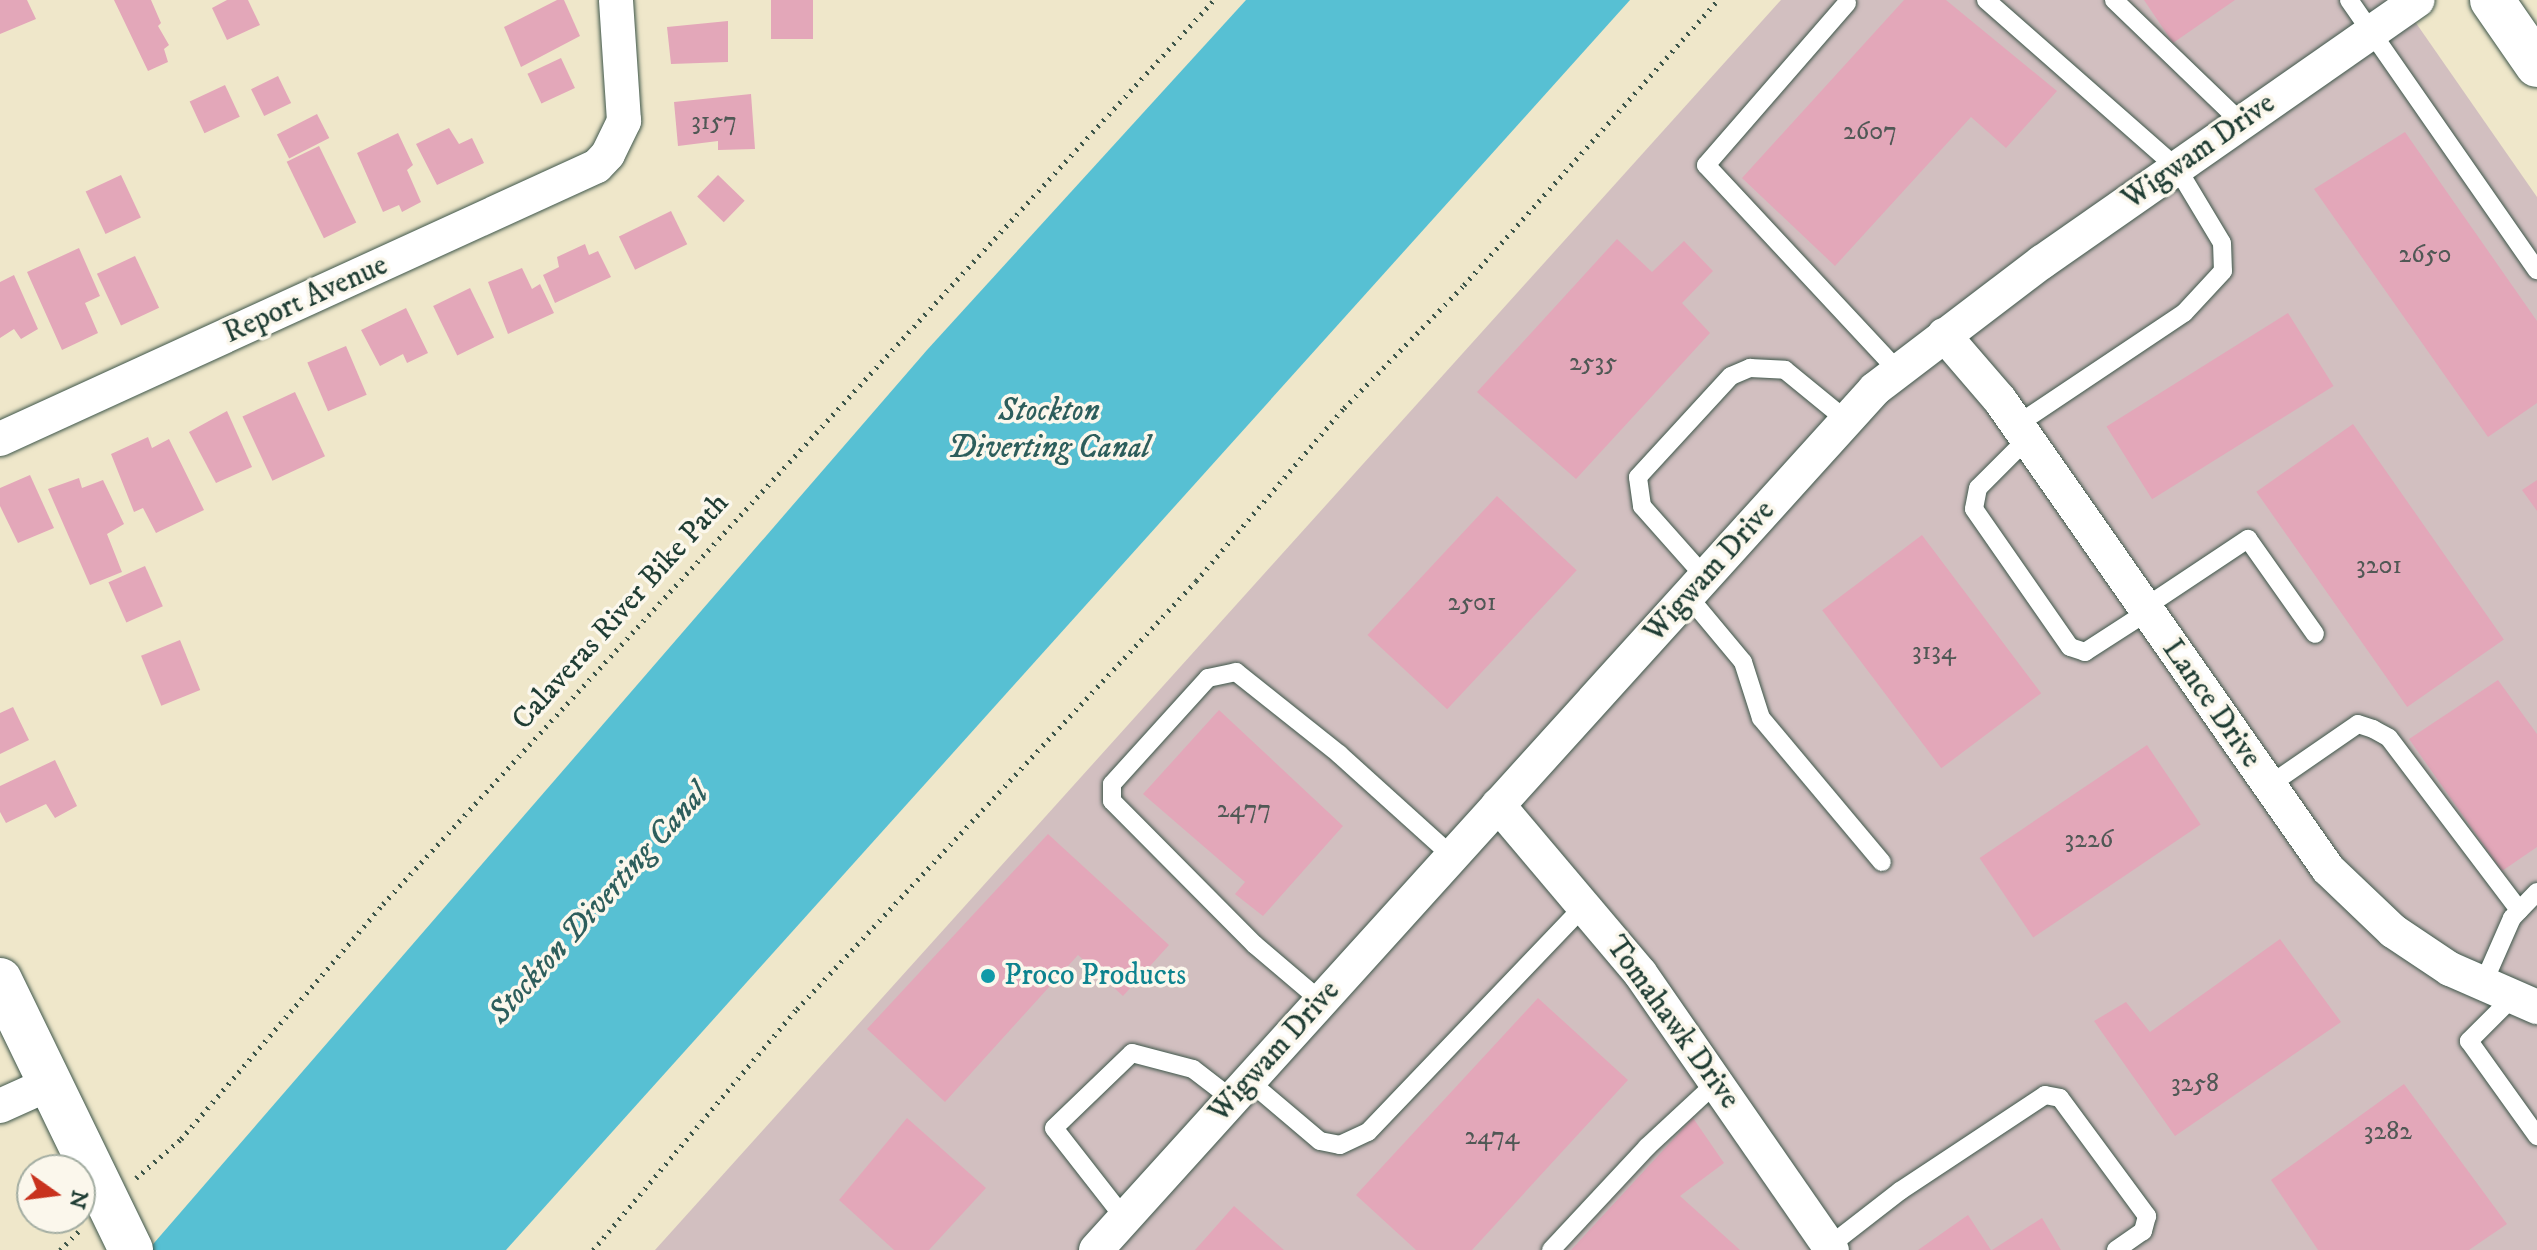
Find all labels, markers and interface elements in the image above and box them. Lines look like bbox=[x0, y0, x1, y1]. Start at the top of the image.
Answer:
street label: Wigwam Drive bbox=[2116, 86, 2282, 218]
house number: 3157 bbox=[691, 106, 737, 138]
house number: 2607 bbox=[1843, 116, 1897, 148]
house number: 2650 bbox=[2398, 239, 2452, 271]
street label: Report Avenue bbox=[219, 248, 393, 352]
house number: 2535 bbox=[1569, 347, 1617, 379]
water label: Stockton Diverting Canal bbox=[948, 393, 1150, 468]
street label: Calaveras River Bike Path bbox=[505, 486, 737, 738]
street label: Wigwam Drive bbox=[1637, 494, 1783, 650]
house number: 3201 bbox=[2356, 550, 2402, 582]
house number: 2501 bbox=[1448, 587, 1496, 619]
street label: Lance Drive bbox=[2154, 633, 2268, 775]
house number: 3134 bbox=[1912, 636, 1956, 668]
water label: Stockton Diverting Canal bbox=[481, 776, 717, 1032]
house number: 2477 bbox=[1217, 794, 1271, 826]
house number: 3226 bbox=[2065, 824, 2113, 856]
street label: Tomahawk Drive bbox=[1597, 930, 1747, 1116]
place label: Proco Products bbox=[1004, 958, 1186, 994]
marker: Proco Products bbox=[979, 967, 997, 985]
street label: Wigwam Drive bbox=[1202, 974, 1348, 1130]
house number: 3258 bbox=[2171, 1068, 2219, 1100]
house number: 3282 bbox=[2364, 1116, 2412, 1148]
house number: 2474 bbox=[1464, 1121, 1520, 1153]
north arrow bbox=[16, 1154, 96, 1234]
text: N bbox=[63, 1187, 93, 1211]

